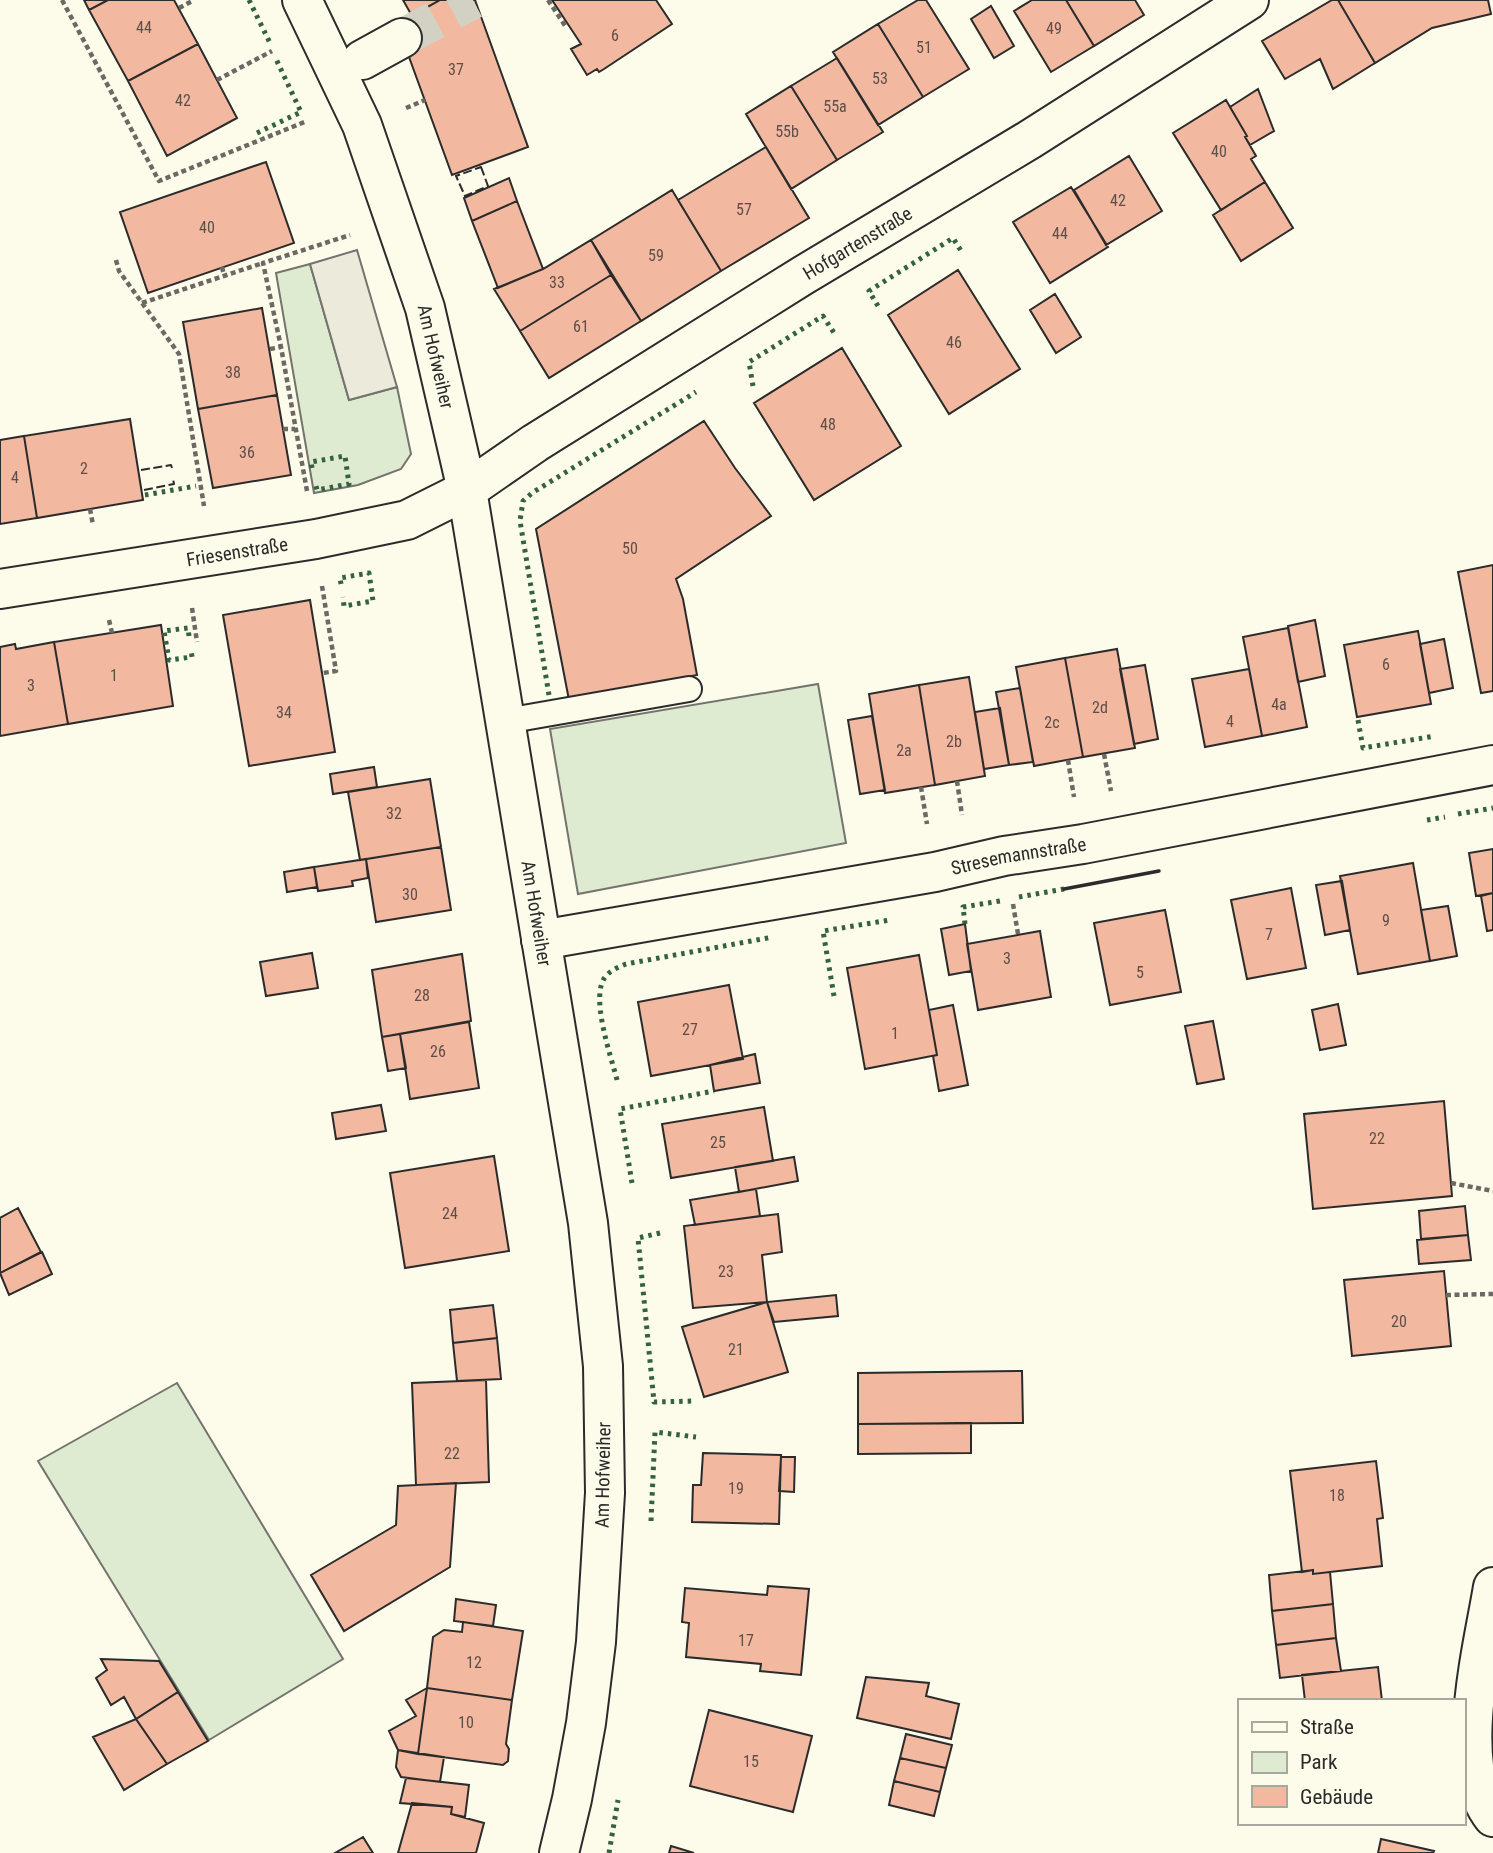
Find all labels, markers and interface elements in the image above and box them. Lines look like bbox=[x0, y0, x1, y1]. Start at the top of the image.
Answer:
house number: 44 bbox=[136, 18, 152, 37]
house number: 49 bbox=[1046, 19, 1062, 38]
house number: 6 bbox=[611, 26, 619, 45]
house number: 51 bbox=[916, 38, 932, 57]
house number: 37 bbox=[448, 60, 464, 79]
house number: 53 bbox=[872, 69, 888, 88]
house number: 42 bbox=[175, 91, 191, 110]
house number: 55a bbox=[823, 97, 847, 116]
house number: 55b bbox=[775, 122, 799, 141]
house number: 40 bbox=[1211, 142, 1227, 161]
house number: 42 bbox=[1110, 191, 1126, 210]
house number: 57 bbox=[736, 200, 752, 219]
street label: Hofgartenstraße bbox=[798, 201, 916, 284]
house number: 40 bbox=[199, 218, 215, 237]
house number: 44 bbox=[1052, 224, 1068, 243]
house number: 59 bbox=[648, 246, 664, 265]
house number: 33 bbox=[549, 273, 565, 292]
street label: Am Hofweiher bbox=[413, 302, 459, 411]
house number: 61 bbox=[573, 317, 589, 336]
house number: 46 bbox=[946, 333, 962, 352]
house number: 38 bbox=[225, 363, 241, 382]
house number: 48 bbox=[820, 415, 836, 434]
house number: 36 bbox=[239, 443, 255, 462]
house number: 2 bbox=[80, 459, 88, 478]
house number: 4 bbox=[11, 468, 19, 487]
street label: Friesenstraße bbox=[185, 532, 290, 571]
house number: 50 bbox=[622, 539, 638, 558]
house number: 6 bbox=[1382, 655, 1390, 674]
house number: 1 bbox=[110, 666, 118, 685]
house number: 3 bbox=[27, 676, 35, 695]
house number: 4a bbox=[1271, 695, 1287, 714]
house number: 2d bbox=[1092, 698, 1108, 717]
house number: 34 bbox=[276, 703, 292, 722]
house number: 4 bbox=[1226, 712, 1234, 731]
house number: 2c bbox=[1044, 713, 1060, 732]
house number: 2b bbox=[946, 732, 962, 751]
house number: 2a bbox=[896, 741, 912, 760]
house number: 32 bbox=[386, 804, 402, 823]
street label: Stresemannstraße bbox=[949, 832, 1088, 879]
street label: Am Hofweiher bbox=[517, 859, 557, 968]
house number: 30 bbox=[402, 885, 418, 904]
house number: 9 bbox=[1382, 911, 1390, 930]
house number: 7 bbox=[1265, 925, 1273, 944]
house number: 3 bbox=[1003, 949, 1011, 968]
house number: 5 bbox=[1136, 963, 1144, 982]
house number: 28 bbox=[414, 986, 430, 1005]
house number: 27 bbox=[682, 1020, 698, 1039]
house number: 1 bbox=[891, 1024, 899, 1043]
house number: 26 bbox=[430, 1042, 446, 1061]
house number: 22 bbox=[1369, 1129, 1385, 1148]
house number: 25 bbox=[710, 1133, 726, 1152]
house number: 24 bbox=[442, 1204, 458, 1223]
house number: 23 bbox=[718, 1262, 734, 1281]
house number: 20 bbox=[1391, 1312, 1407, 1331]
house number: 21 bbox=[728, 1340, 744, 1359]
street label: Am Hofweiher bbox=[591, 1421, 615, 1528]
house number: 22 bbox=[444, 1444, 460, 1463]
house number: 19 bbox=[728, 1479, 744, 1498]
house number: 18 bbox=[1329, 1486, 1345, 1505]
house number: 17 bbox=[738, 1631, 754, 1650]
house number: 12 bbox=[466, 1653, 482, 1672]
legend bbox=[1238, 1699, 1465, 1825]
house number: 10 bbox=[458, 1713, 474, 1732]
text: Straße bbox=[1300, 1715, 1354, 1739]
text: Park bbox=[1300, 1750, 1338, 1774]
house number: 15 bbox=[743, 1752, 759, 1771]
text: Gebäude bbox=[1300, 1785, 1373, 1809]

